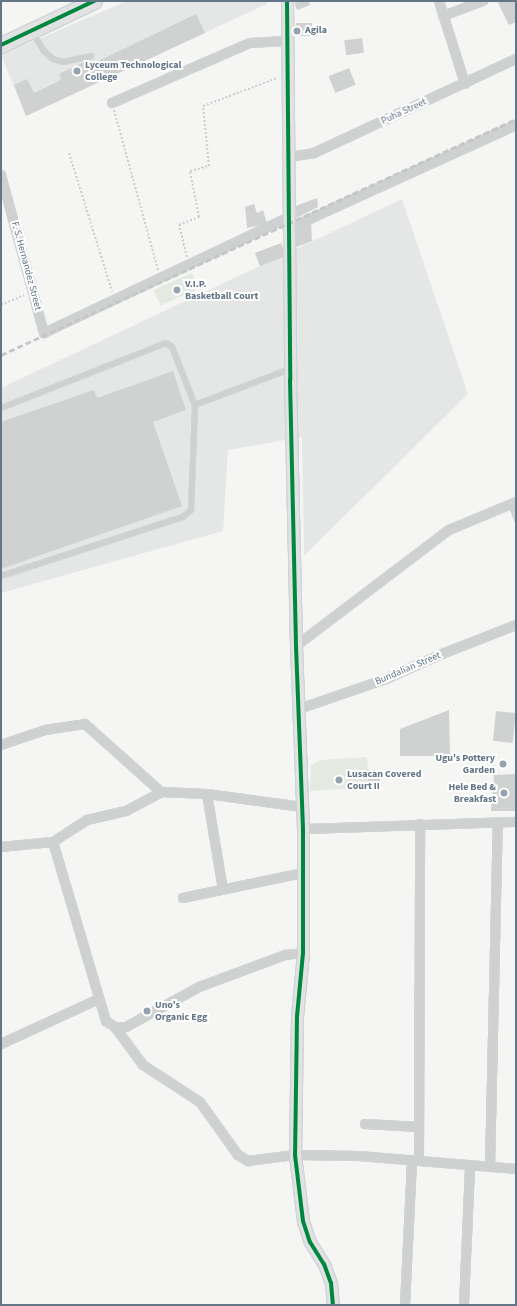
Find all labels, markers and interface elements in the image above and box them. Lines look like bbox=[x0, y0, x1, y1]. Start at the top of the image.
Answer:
place label: Agila bbox=[305, 25, 327, 37]
marker: Agila bbox=[292, 26, 302, 36]
place label: Lyceum Technological College bbox=[85, 59, 181, 82]
marker: Lyceum Technological College bbox=[72, 66, 82, 76]
street label: Puha Street bbox=[379, 96, 429, 128]
street label: F. S. Hernandez Street bbox=[8, 220, 44, 312]
place label: V.I.P. Basketball Court bbox=[185, 278, 258, 302]
marker: V.I.P. Basketball Court bbox=[172, 285, 182, 295]
street label: Bundalian Street bbox=[373, 650, 443, 688]
place label: Ugu's Pottery Garden bbox=[435, 752, 495, 776]
marker: Ugu's Pottery Garden bbox=[498, 759, 508, 769]
place label: Lusacan Covered Court II bbox=[347, 768, 421, 792]
marker: Lusacan Covered Court II bbox=[334, 775, 344, 785]
place label: Hele Bed & Breakfast bbox=[448, 781, 496, 804]
marker: Hele Bed & Breakfast bbox=[499, 788, 509, 798]
place label: Uno's Organic Egg bbox=[155, 999, 207, 1022]
marker: Uno's Organic Egg bbox=[142, 1006, 152, 1016]

